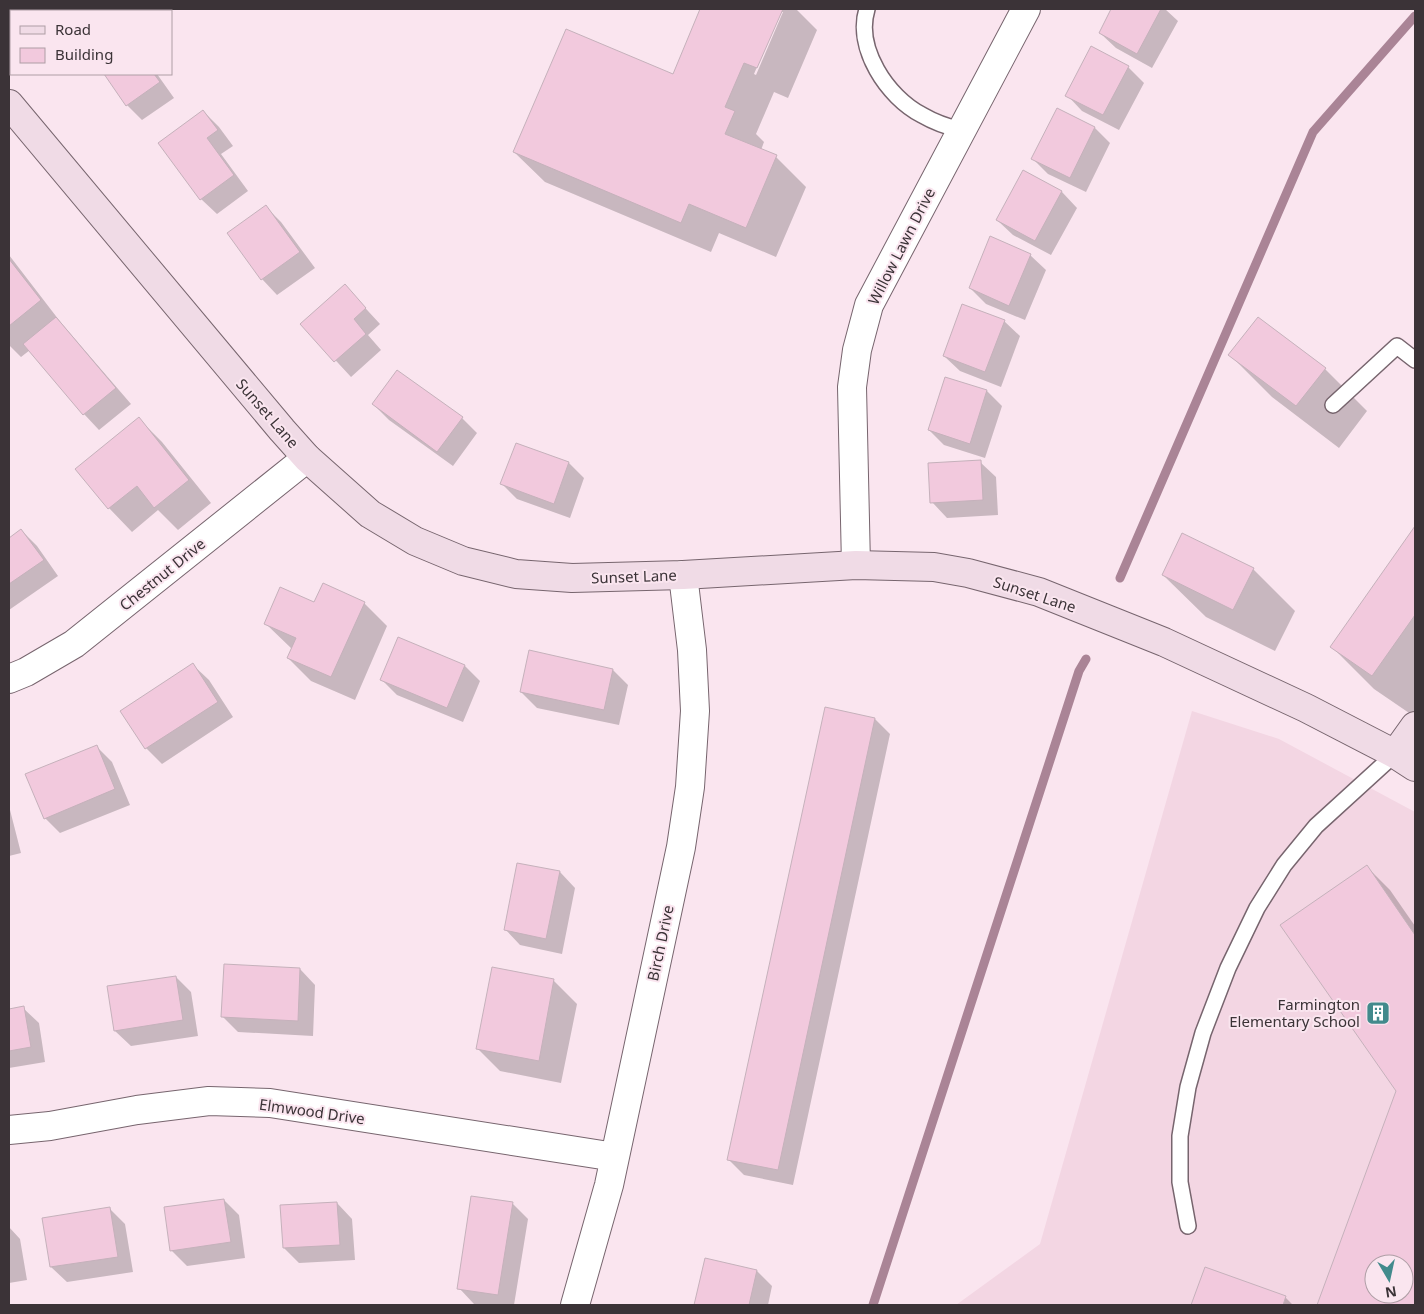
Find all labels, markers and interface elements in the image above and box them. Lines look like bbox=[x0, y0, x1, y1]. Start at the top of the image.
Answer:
legend bbox=[10, 10, 172, 75]
text: Road bbox=[55, 19, 91, 39]
text: Building bbox=[55, 44, 113, 64]
street label: Willow Lawn Drive bbox=[863, 184, 939, 308]
street label: Sunset Lane bbox=[232, 374, 304, 452]
street label: Chestnut Drive bbox=[115, 533, 209, 615]
street label: Sunset Lane bbox=[591, 565, 677, 587]
street label: Sunset Lane bbox=[991, 571, 1079, 617]
street label: Birch Drive bbox=[642, 903, 678, 983]
place label: Farmington Elementary School bbox=[1229, 994, 1360, 1031]
building icon: Farmington Elementary School bbox=[1365, 1000, 1391, 1026]
street label: Elmwood Drive bbox=[258, 1094, 366, 1128]
north arrow bbox=[1364, 1254, 1414, 1304]
text: N bbox=[1384, 1282, 1398, 1303]

